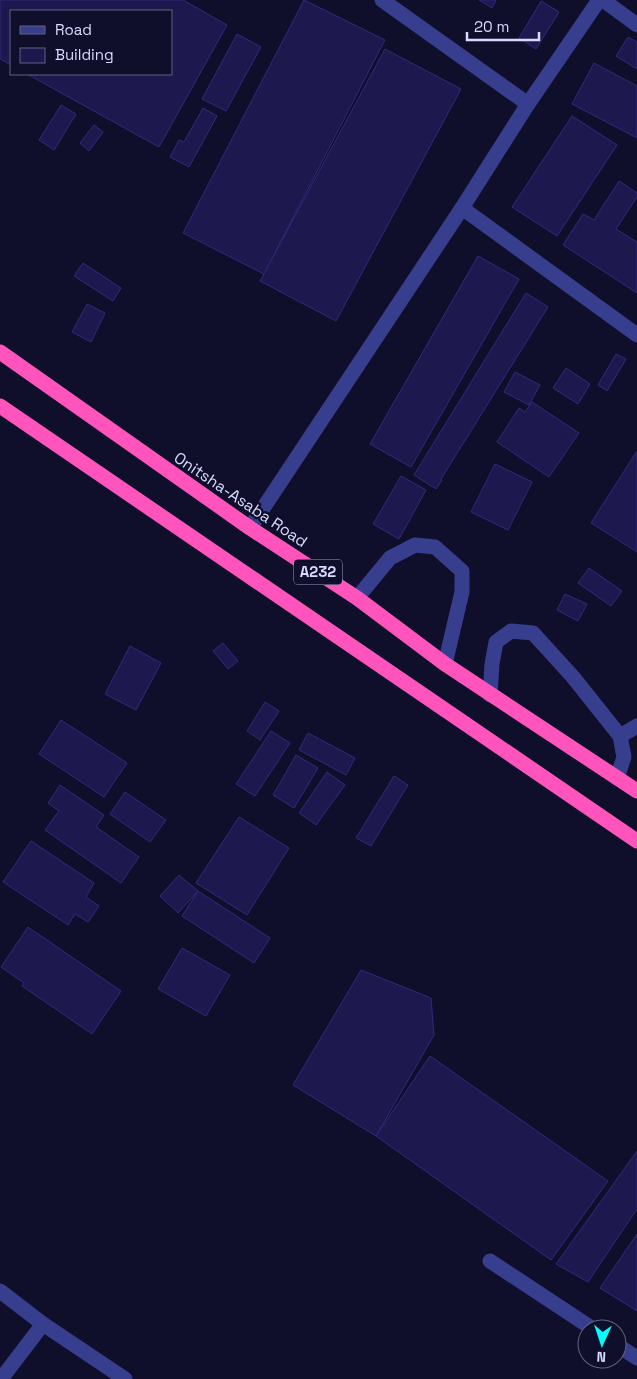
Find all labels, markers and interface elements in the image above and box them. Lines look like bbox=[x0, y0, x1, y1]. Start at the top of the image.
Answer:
legend bbox=[10, 10, 172, 75]
scale bar bbox=[467, 10, 540, 42]
text: 20 m bbox=[474, 17, 509, 36]
text: Road bbox=[55, 20, 92, 39]
text: Building bbox=[55, 45, 114, 64]
street label: Onitsha-Asaba Road bbox=[170, 447, 312, 552]
road number: A232 bbox=[294, 560, 342, 584]
north arrow bbox=[577, 1319, 627, 1369]
text: N bbox=[596, 1348, 606, 1366]

